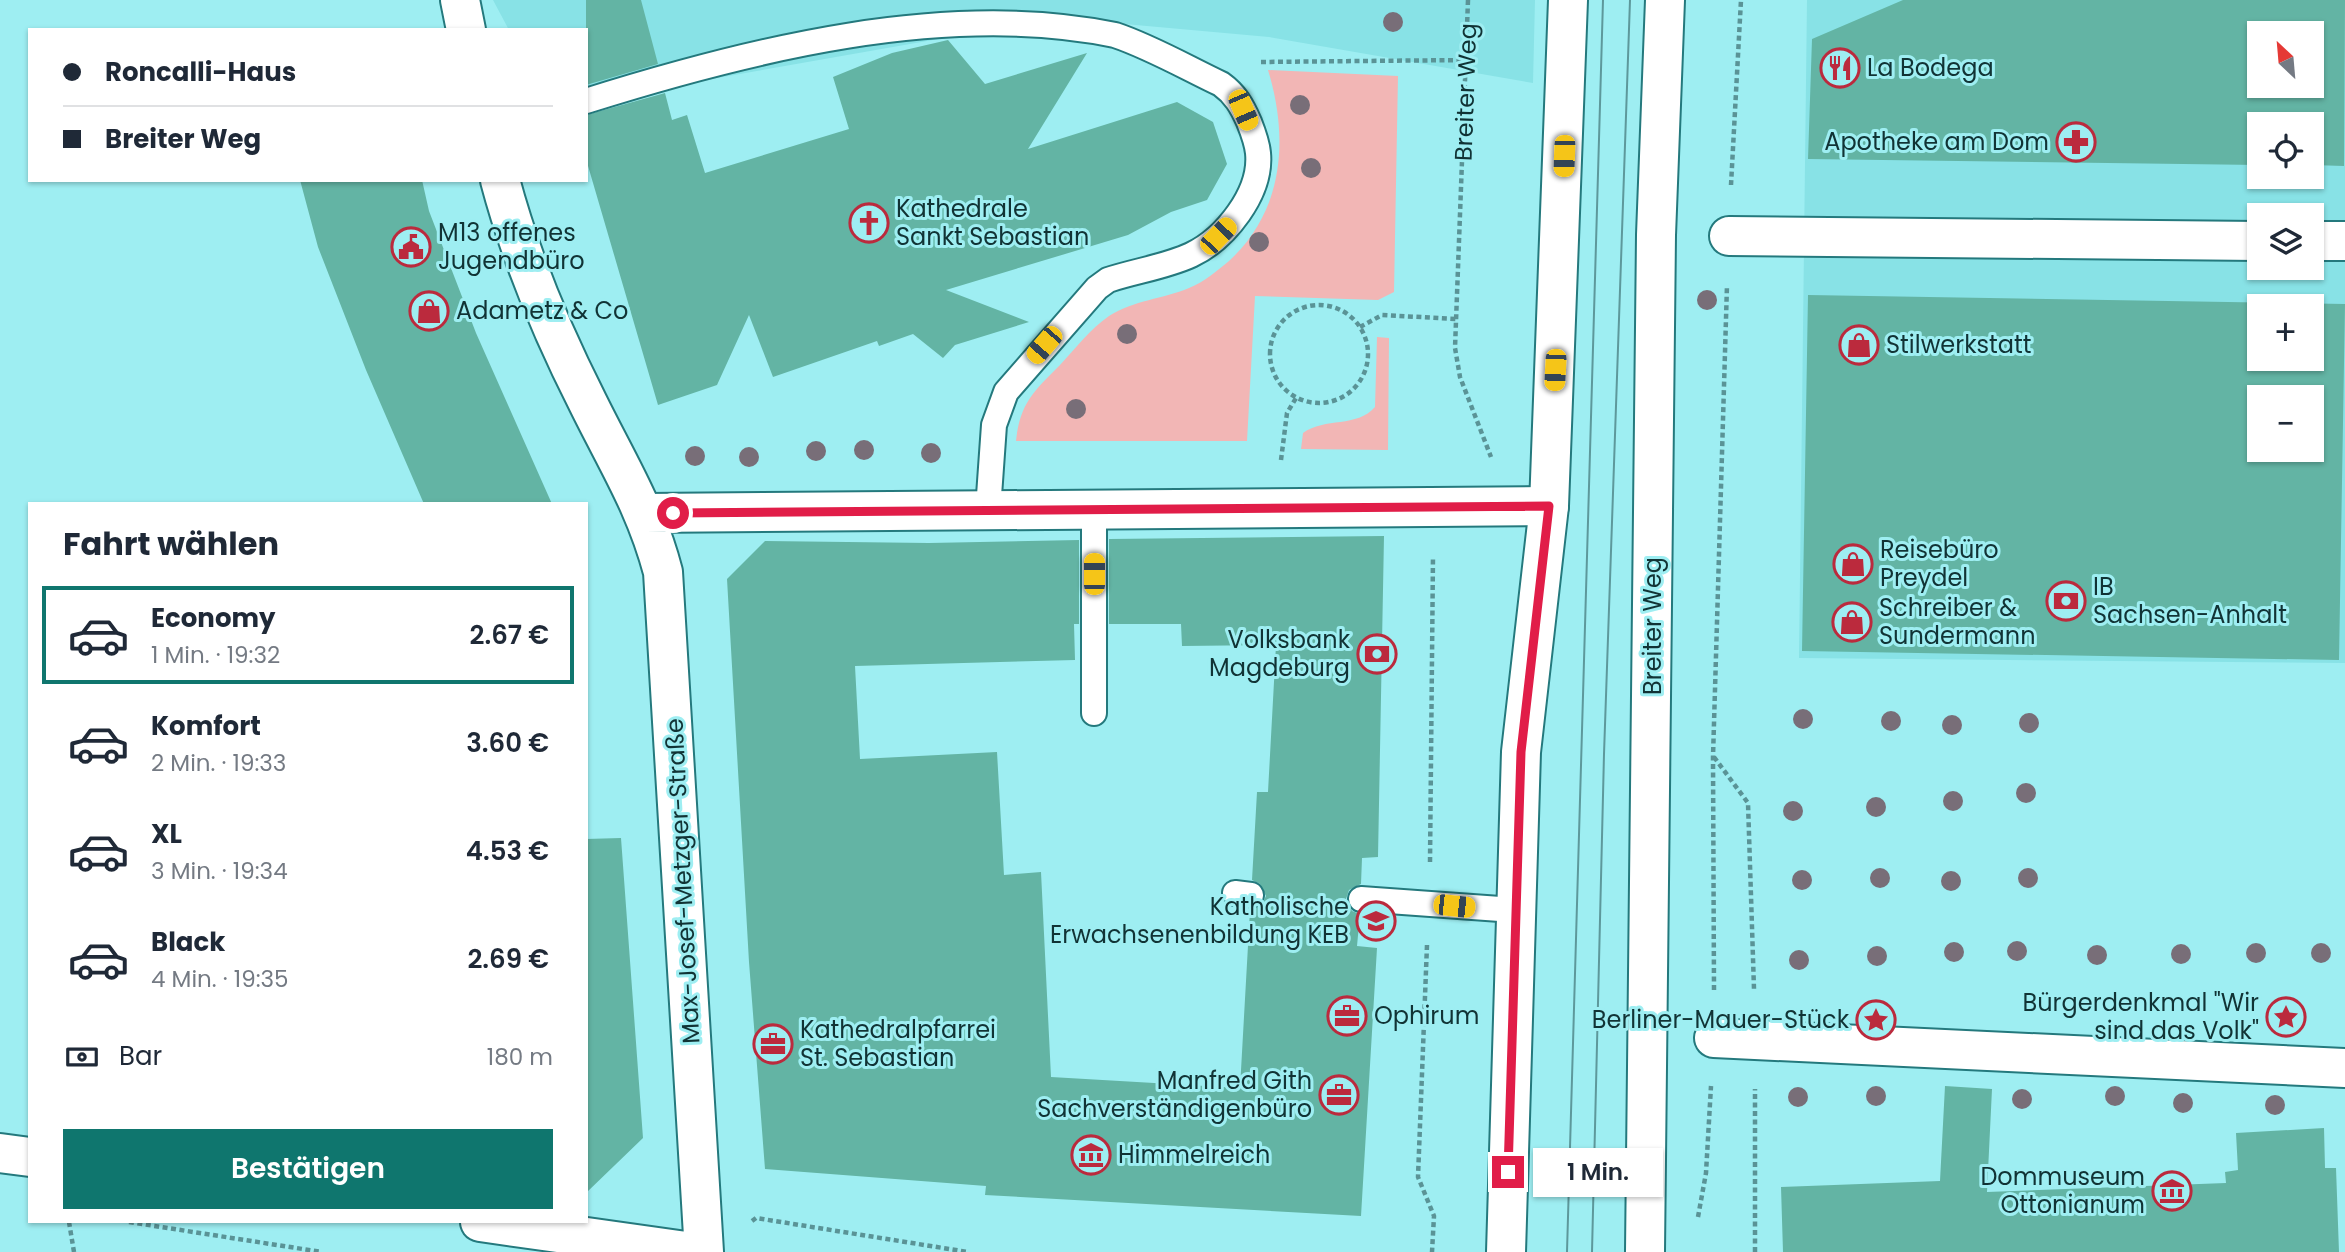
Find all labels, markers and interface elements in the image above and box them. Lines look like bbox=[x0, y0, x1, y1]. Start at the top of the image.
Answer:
north arrow bbox=[2247, 21, 2324, 98]
map controls bbox=[2247, 21, 2324, 462]
street label: Breiter Weg bbox=[1447, 22, 1484, 161]
restaurant icon: La Bodega bbox=[1819, 47, 1861, 89]
place label: La Bodega bbox=[1867, 51, 1994, 84]
text: Roncalli-Haus bbox=[105, 54, 296, 90]
car bbox=[1226, 87, 1261, 133]
button: locate bbox=[2247, 112, 2324, 189]
text: Breiter Weg bbox=[105, 121, 261, 157]
pharmacy icon: Apotheke am Dom bbox=[2055, 121, 2097, 163]
place label: Apotheke am Dom bbox=[1824, 125, 2049, 158]
car bbox=[1553, 135, 1576, 177]
place label: Kathedrale Sankt Sebastian bbox=[896, 192, 1089, 253]
church icon: Kathedrale Sankt Sebastian bbox=[848, 202, 890, 244]
button: layers bbox=[2247, 203, 2324, 280]
car bbox=[1196, 214, 1241, 258]
place label: M13 offenes Jugendbüro bbox=[438, 216, 585, 277]
public building icon: M13 offenes Jugendbüro bbox=[390, 226, 432, 268]
shop icon: Adametz & Co bbox=[408, 290, 450, 332]
place label: Adametz & Co bbox=[456, 294, 628, 327]
button: + bbox=[2247, 294, 2324, 371]
car bbox=[1023, 322, 1066, 368]
shop icon: Stilwerkstatt bbox=[1838, 324, 1880, 366]
place label: Stilwerkstatt bbox=[1886, 328, 2031, 361]
car bbox=[1544, 348, 1567, 392]
button: − bbox=[2247, 385, 2324, 462]
route start bbox=[657, 497, 689, 529]
text: Fahrt wählen bbox=[63, 521, 279, 566]
place label: Reisebüro Preydel bbox=[1880, 533, 1999, 594]
shop icon: Reisebüro Preydel bbox=[1832, 543, 1874, 585]
car bbox=[1084, 553, 1105, 595]
street label: Breiter Weg bbox=[1636, 557, 1669, 695]
place label: IB Sachsen-Anhalt bbox=[2093, 570, 2287, 631]
bank icon: IB Sachsen-Anhalt bbox=[2045, 580, 2087, 622]
place label: Schreiber & Sundermann bbox=[1879, 591, 2036, 652]
text: Economy bbox=[151, 600, 275, 636]
shop icon: Schreiber & Sundermann bbox=[1831, 601, 1873, 643]
icon: car bbox=[67, 604, 130, 667]
text: 2.67 € bbox=[469, 617, 549, 653]
place label: Volksbank Magdeburg bbox=[1209, 623, 1351, 684]
bank icon: Volksbank Magdeburg bbox=[1356, 633, 1398, 675]
text: 1 Min. · 19:32 bbox=[151, 639, 280, 671]
text: Komfort bbox=[151, 708, 261, 744]
icon: car bbox=[67, 712, 130, 775]
street label: Max-Josef-Metzger-Straße bbox=[657, 717, 708, 1045]
text: 3.60 € bbox=[466, 725, 549, 761]
text: 2 Min. · 19:33 bbox=[151, 747, 286, 779]
text: XL bbox=[151, 816, 182, 852]
icon: car bbox=[67, 820, 130, 883]
text: 4.53 € bbox=[466, 833, 549, 869]
text: 3 Min. · 19:34 bbox=[151, 855, 288, 887]
place label: Katholische Erwachsenenbildung KEB bbox=[1050, 890, 1349, 951]
car bbox=[1433, 893, 1476, 919]
school or university icon: Katholische Erwachsenenbildung KEB bbox=[1355, 900, 1397, 942]
text: Black bbox=[151, 924, 225, 960]
icon: car bbox=[67, 928, 130, 991]
text: 2.69 € bbox=[467, 941, 549, 977]
text: 4 Min. · 19:35 bbox=[151, 963, 289, 995]
place label: Bürgerdenkmal "Wir sind das Volk" bbox=[2023, 986, 2259, 1047]
office icon: Ophirum bbox=[1326, 995, 1368, 1037]
place icon: Bürgerdenkmal "Wir sind das Volk" bbox=[2265, 996, 2307, 1038]
place label: Ophirum bbox=[1374, 999, 1479, 1032]
place icon: Berliner-Mauer-Stück bbox=[1855, 999, 1897, 1041]
place label: Berliner-Mauer-Stück bbox=[1592, 1003, 1850, 1036]
place label: Kathedralpfarrei St. Sebastian bbox=[800, 1013, 996, 1074]
office icon: Kathedralpfarrei St. Sebastian bbox=[752, 1023, 794, 1065]
icon: cash bbox=[63, 1038, 101, 1076]
text: Bar bbox=[119, 1038, 162, 1074]
text: 180 m bbox=[487, 1041, 553, 1073]
place label: Manfred Gith Sachverständigenbüro bbox=[1037, 1064, 1312, 1125]
office icon: Manfred Gith Sachverständigenbüro bbox=[1318, 1074, 1360, 1116]
button: Bestätigen bbox=[63, 1129, 553, 1209]
museum icon: Himmelreich bbox=[1070, 1134, 1112, 1176]
place label: Himmelreich bbox=[1118, 1138, 1270, 1171]
callout: 1 Min. bbox=[1532, 1148, 1662, 1196]
route end bbox=[1492, 1156, 1524, 1188]
text: 1 Min. bbox=[1567, 1156, 1629, 1188]
place label: Dommuseum Ottonianum bbox=[1980, 1160, 2145, 1221]
museum icon: Dommuseum Ottonianum bbox=[2151, 1170, 2193, 1212]

